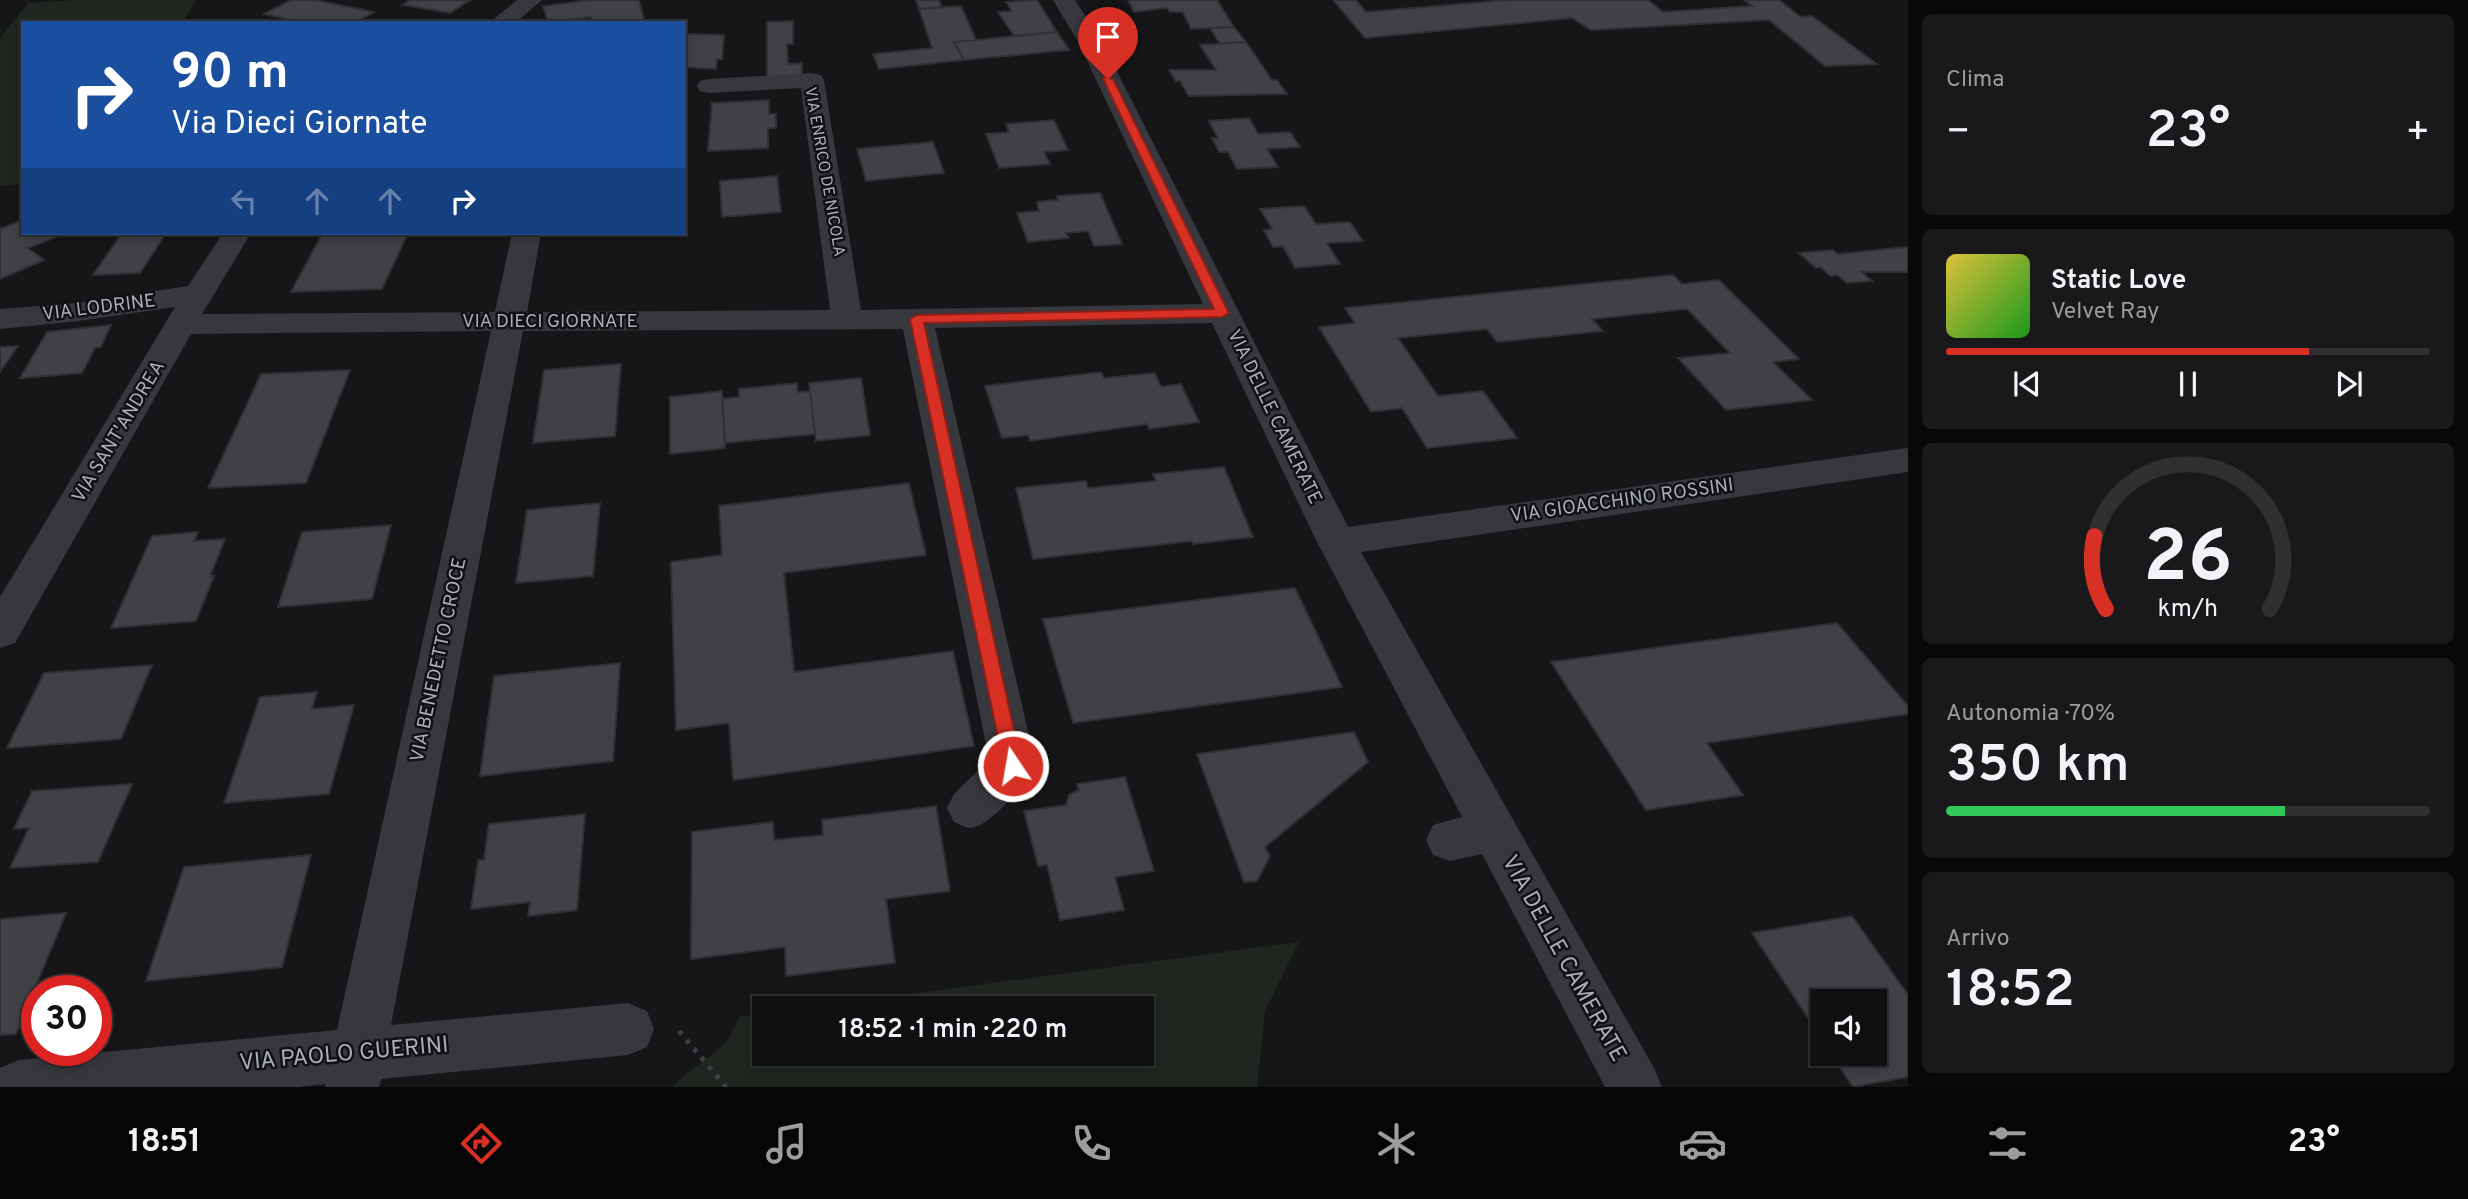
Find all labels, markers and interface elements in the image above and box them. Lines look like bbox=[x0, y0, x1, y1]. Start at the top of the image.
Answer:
pin bbox=[1078, 7, 1138, 79]
icon: arrive bbox=[1089, 18, 1127, 56]
text: 90 m bbox=[171, 44, 289, 106]
icon: right bbox=[56, 49, 147, 140]
text: Clima bbox=[1946, 66, 2004, 95]
street label: VIA ENRICO DE NICOLA bbox=[799, 86, 849, 258]
text: 23° bbox=[2146, 100, 2230, 166]
text: Via Dieci Giornate bbox=[171, 105, 427, 145]
text: − bbox=[1946, 109, 1971, 158]
text: + bbox=[2405, 109, 2430, 158]
icon: left bbox=[225, 182, 263, 220]
icon: ahead bbox=[298, 182, 336, 220]
icon: ahead bbox=[371, 182, 409, 220]
icon: right bbox=[444, 182, 482, 220]
text: Static Love bbox=[2051, 265, 2186, 298]
street label: VIA LODRINE bbox=[41, 289, 157, 327]
text: Velvet Ray bbox=[2051, 298, 2159, 327]
street label: VIA DIECI GIORNATE bbox=[462, 310, 638, 334]
street label: VIA DELLE CAMERATE bbox=[1221, 326, 1327, 508]
street label: VIA SANT'ANDREA bbox=[67, 357, 171, 507]
icon: previous bbox=[2008, 365, 2046, 403]
icon: pause bbox=[2169, 365, 2207, 403]
icon: next bbox=[2330, 365, 2368, 403]
street label: VIA GIOACCHINO ROSSINI bbox=[1509, 473, 1735, 529]
text: 26 bbox=[2143, 516, 2233, 608]
street label: VIA BENEDETTO CROCE bbox=[406, 556, 472, 764]
text: km/h bbox=[2158, 594, 2218, 626]
text: Autonomia · 70% bbox=[1946, 700, 2115, 729]
position arrow bbox=[976, 729, 1050, 803]
text: 350 km bbox=[1946, 734, 2130, 800]
street label: VIA DELLE CAMERATE bbox=[1494, 851, 1632, 1067]
text: Arrivo bbox=[1946, 925, 2010, 954]
text: 18:52 bbox=[1946, 959, 2075, 1025]
speed limit sign: 30 bbox=[21, 975, 112, 1066]
map controls bbox=[1810, 989, 1887, 1066]
button: sound bbox=[1810, 989, 1887, 1066]
text: 18:52 · 1 min · 220 m bbox=[839, 1014, 1067, 1047]
street label: VIA PAOLO GUERINI bbox=[238, 1031, 450, 1079]
icon: directions bbox=[457, 1119, 506, 1168]
icon: music bbox=[762, 1119, 811, 1168]
icon: phone bbox=[1067, 1119, 1116, 1168]
icon: climate bbox=[1372, 1119, 1421, 1168]
icon: car bbox=[1678, 1119, 1727, 1168]
icon: filters bbox=[1983, 1119, 2032, 1168]
text: 18:51 bbox=[128, 1123, 201, 1163]
text: 23° bbox=[2288, 1123, 2340, 1163]

